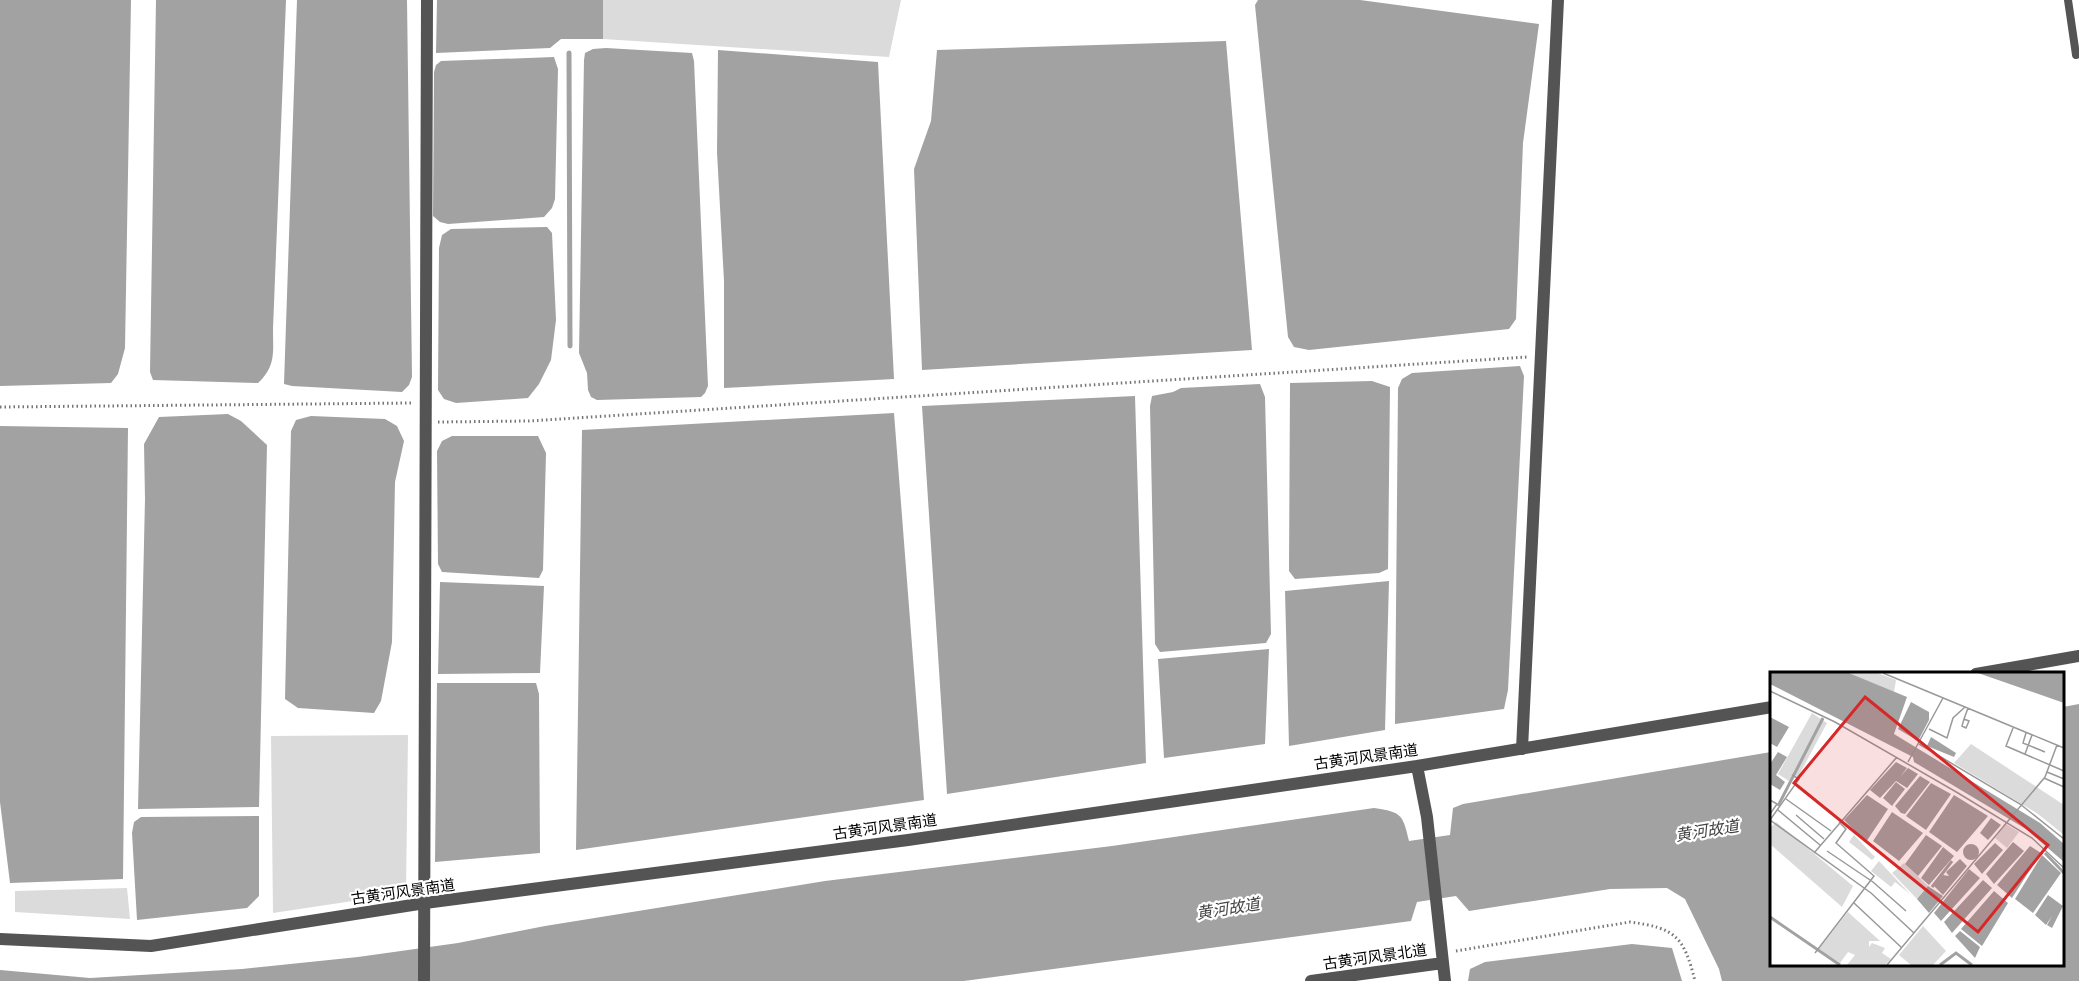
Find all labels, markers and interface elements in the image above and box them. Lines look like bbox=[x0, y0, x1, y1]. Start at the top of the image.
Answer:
inset map bbox=[1770, 672, 2064, 966]
street label: 古黄河风景南道 bbox=[1313, 740, 1419, 772]
street label: 古黄河风景南道 bbox=[832, 810, 938, 842]
water label: 黄河故道 bbox=[1674, 815, 1742, 844]
street label: 古黄河风景南道 bbox=[350, 875, 456, 907]
water label: 黄河故道 bbox=[1195, 893, 1263, 922]
street label: 古黄河风景北道 bbox=[1322, 940, 1428, 972]

